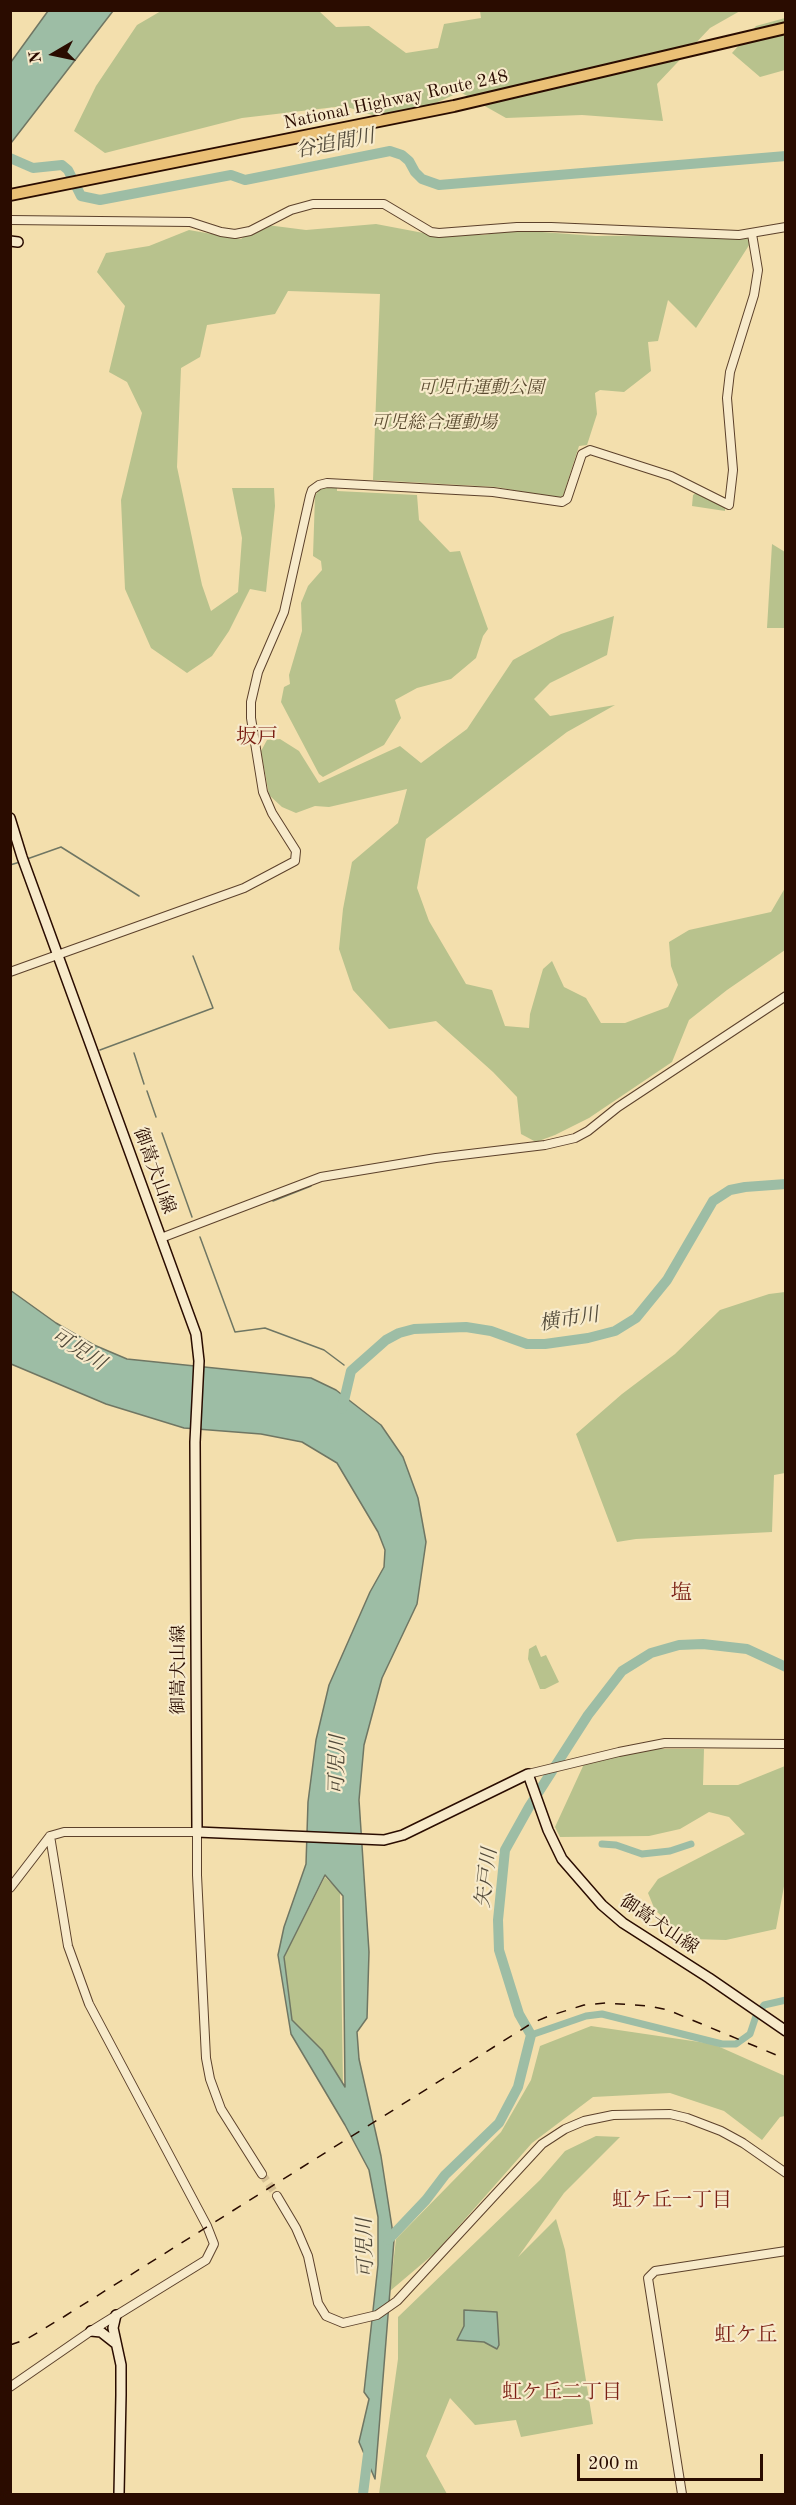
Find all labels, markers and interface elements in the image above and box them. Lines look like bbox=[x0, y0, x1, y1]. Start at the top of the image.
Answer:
north arrow bbox=[24, 24, 84, 84]
text: N bbox=[27, 50, 45, 64]
street label: National Highway Route 248 bbox=[282, 66, 510, 134]
water label: 谷追間川 bbox=[293, 125, 377, 163]
park label: 可児市運動公園 bbox=[418, 377, 544, 399]
park label: 可児総合運動場 bbox=[371, 412, 497, 434]
district label: 坂戸 bbox=[236, 724, 278, 750]
street label: 御嵩犬山線 bbox=[128, 1125, 180, 1217]
water label: 横市川 bbox=[537, 1303, 601, 1337]
water label: 可児川 bbox=[46, 1324, 110, 1376]
district label: 塩 bbox=[671, 1580, 691, 1606]
street label: 御嵩犬山線 bbox=[168, 1625, 190, 1715]
water label: 可児川 bbox=[325, 1735, 351, 1795]
water label: 矢戸川 bbox=[471, 1847, 503, 1909]
street label: 御嵩犬山線 bbox=[616, 1891, 702, 1959]
district label: 虹ケ丘一丁目 bbox=[612, 2189, 732, 2213]
water label: 可児川 bbox=[353, 2218, 379, 2278]
district label: 虹ケ丘 bbox=[715, 2322, 777, 2348]
district label: 虹ケ丘二丁目 bbox=[502, 2381, 622, 2405]
scale bar bbox=[580, 2442, 766, 2480]
text: 200 m bbox=[588, 2455, 639, 2473]

